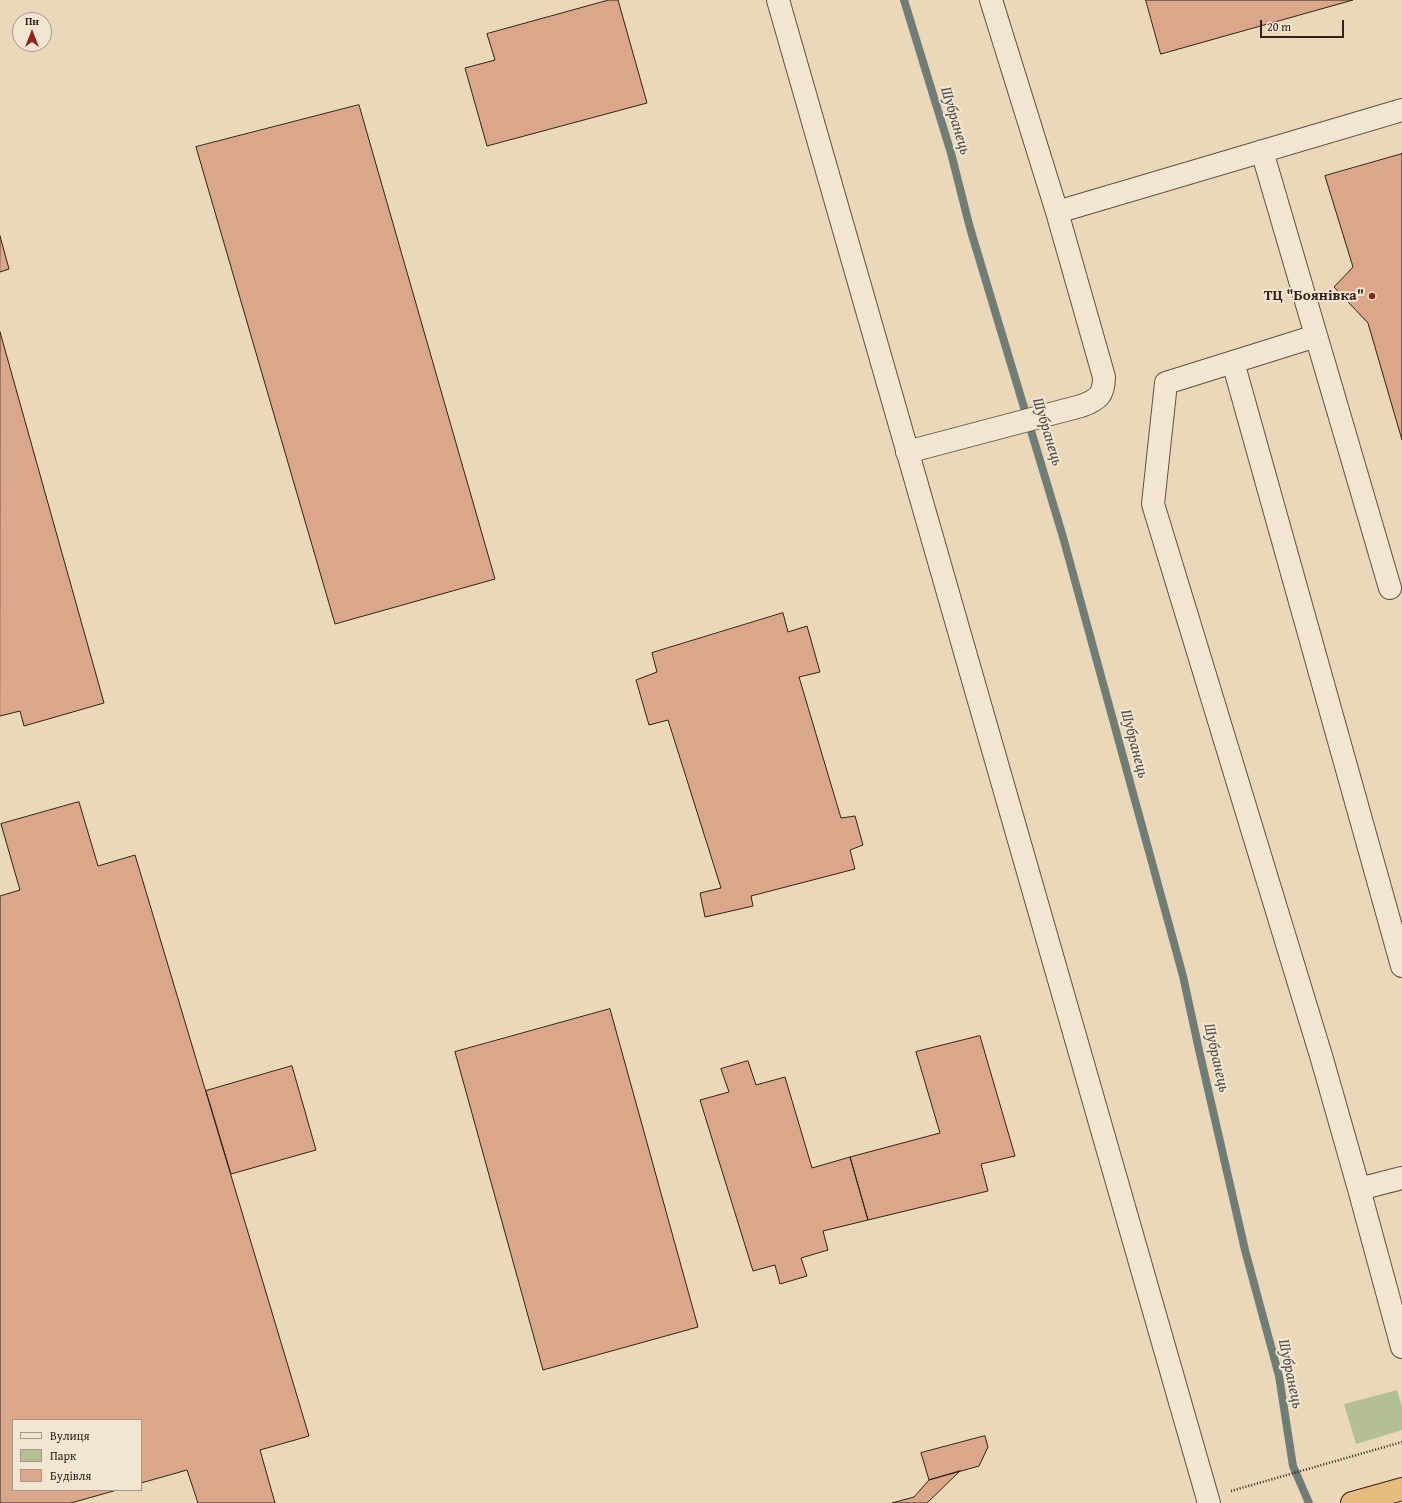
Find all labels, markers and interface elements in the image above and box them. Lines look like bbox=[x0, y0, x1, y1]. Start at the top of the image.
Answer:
north arrow bbox=[12, 12, 52, 52]
scale bar bbox=[1262, 12, 1346, 38]
text: Пн bbox=[25, 13, 39, 29]
text: 20 m bbox=[1267, 18, 1291, 35]
water label: Шубранець bbox=[936, 84, 974, 158]
place label: ТЦ "Боянівка" bbox=[1264, 287, 1364, 305]
marker: ТЦ "Боянівка" bbox=[1367, 291, 1377, 301]
water label: Шубранець bbox=[1028, 395, 1066, 469]
water label: Шубранець bbox=[1116, 707, 1152, 781]
water label: Шубранець bbox=[1199, 1021, 1233, 1095]
water label: Шубранець bbox=[1273, 1338, 1307, 1410]
legend bbox=[12, 1419, 142, 1491]
text: Вулиця bbox=[50, 1427, 90, 1444]
text: Парк bbox=[50, 1447, 76, 1464]
text: Будівля bbox=[50, 1467, 91, 1484]

